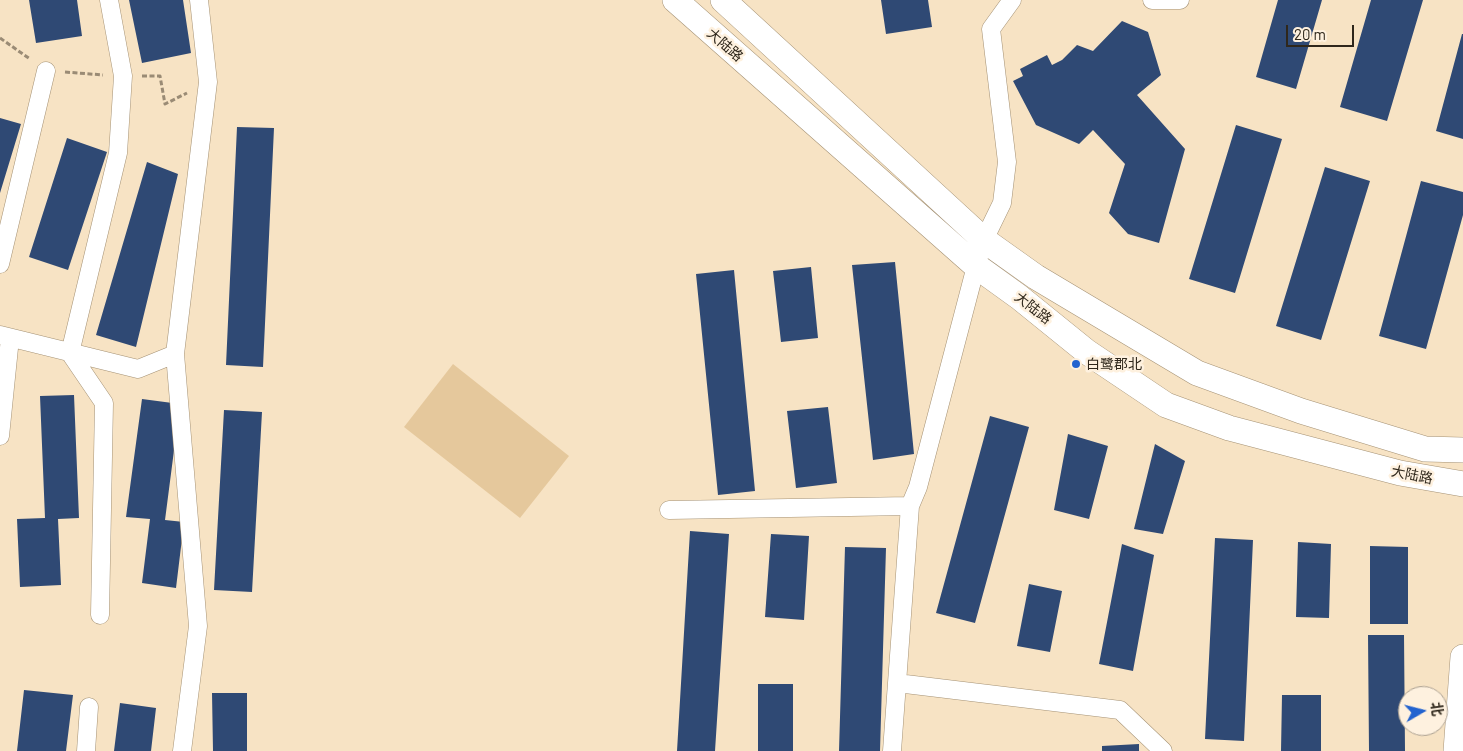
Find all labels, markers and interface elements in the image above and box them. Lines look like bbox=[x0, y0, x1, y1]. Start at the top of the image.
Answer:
scale bar bbox=[1288, 15, 1356, 47]
street label: 大陆路 bbox=[704, 25, 746, 65]
text: 20 m bbox=[1294, 25, 1326, 43]
street label: 大陆路 bbox=[1011, 288, 1055, 328]
place label: 白鹭郡北 bbox=[1086, 356, 1142, 372]
marker: 白鹭郡北 bbox=[1070, 358, 1082, 370]
street label: 大陆路 bbox=[1390, 463, 1434, 487]
north arrow bbox=[1398, 686, 1448, 736]
text: 北 bbox=[1428, 701, 1447, 717]

